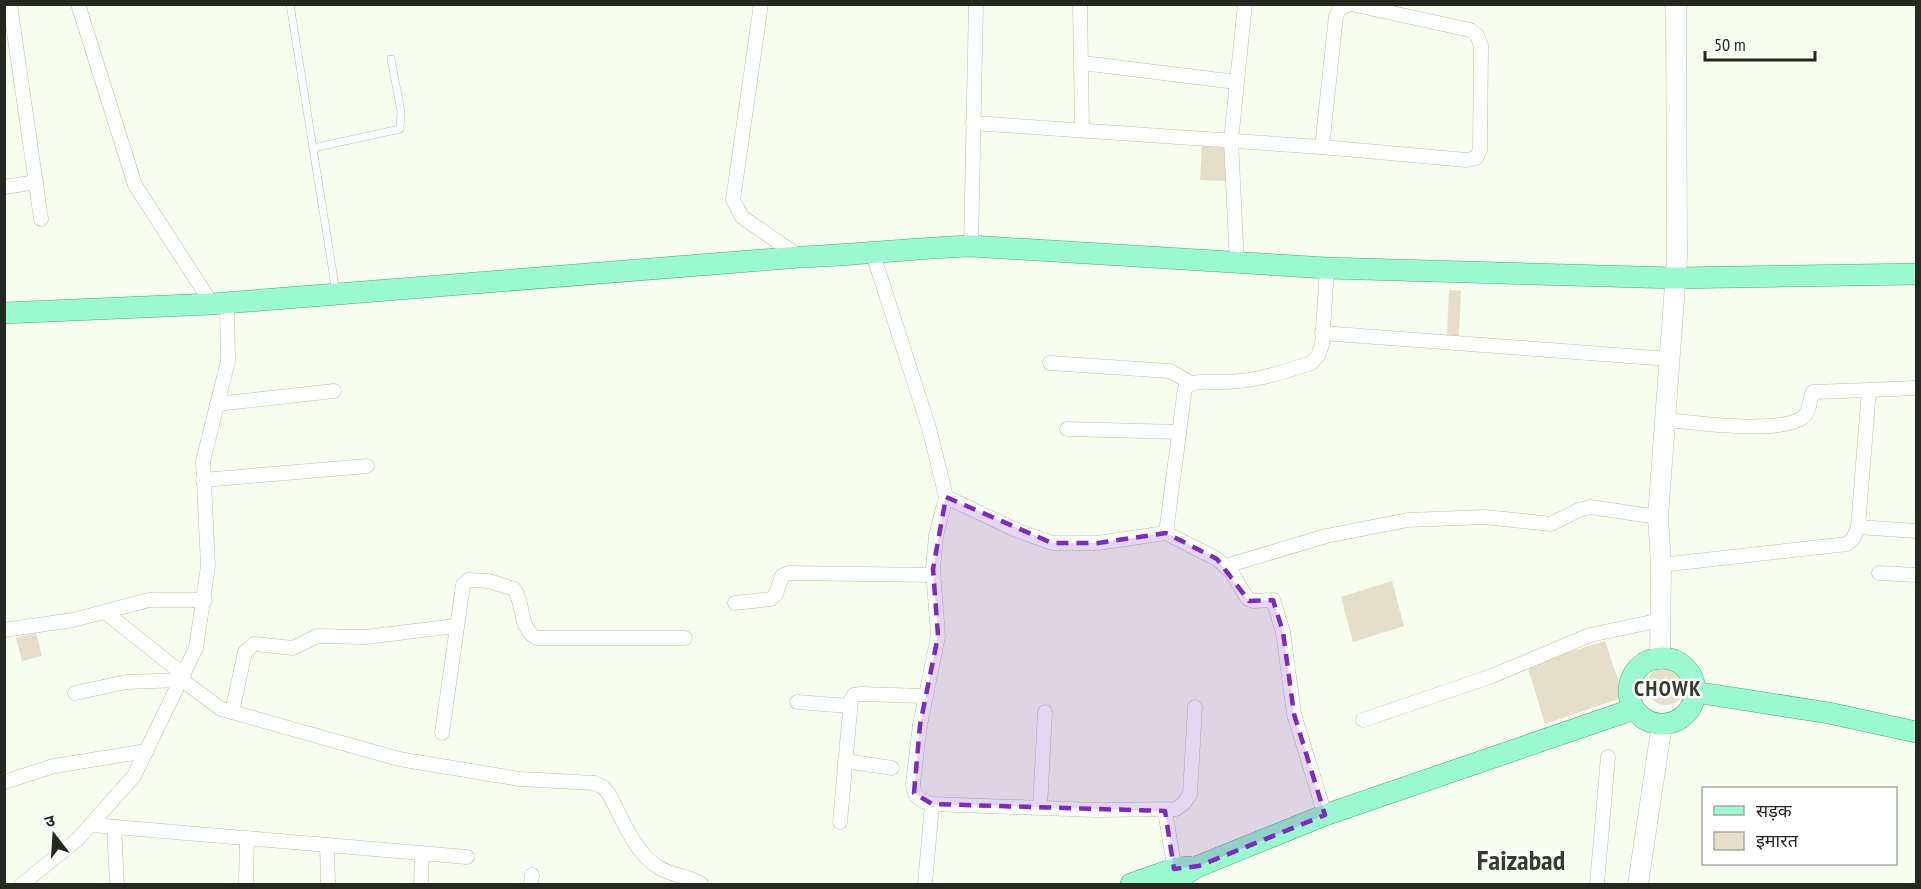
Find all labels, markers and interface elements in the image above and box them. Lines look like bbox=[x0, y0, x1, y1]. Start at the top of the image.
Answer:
scale bar bbox=[1705, 24, 1814, 62]
text: 50 m bbox=[1714, 33, 1746, 56]
district label: CHOWK bbox=[1634, 674, 1702, 702]
legend bbox=[1702, 787, 1897, 865]
text: सड़क bbox=[1756, 799, 1793, 822]
north arrow bbox=[24, 805, 84, 865]
text: उ bbox=[42, 810, 58, 832]
text: इमारत bbox=[1756, 829, 1799, 852]
district label: Faizabad bbox=[1477, 841, 1565, 878]

